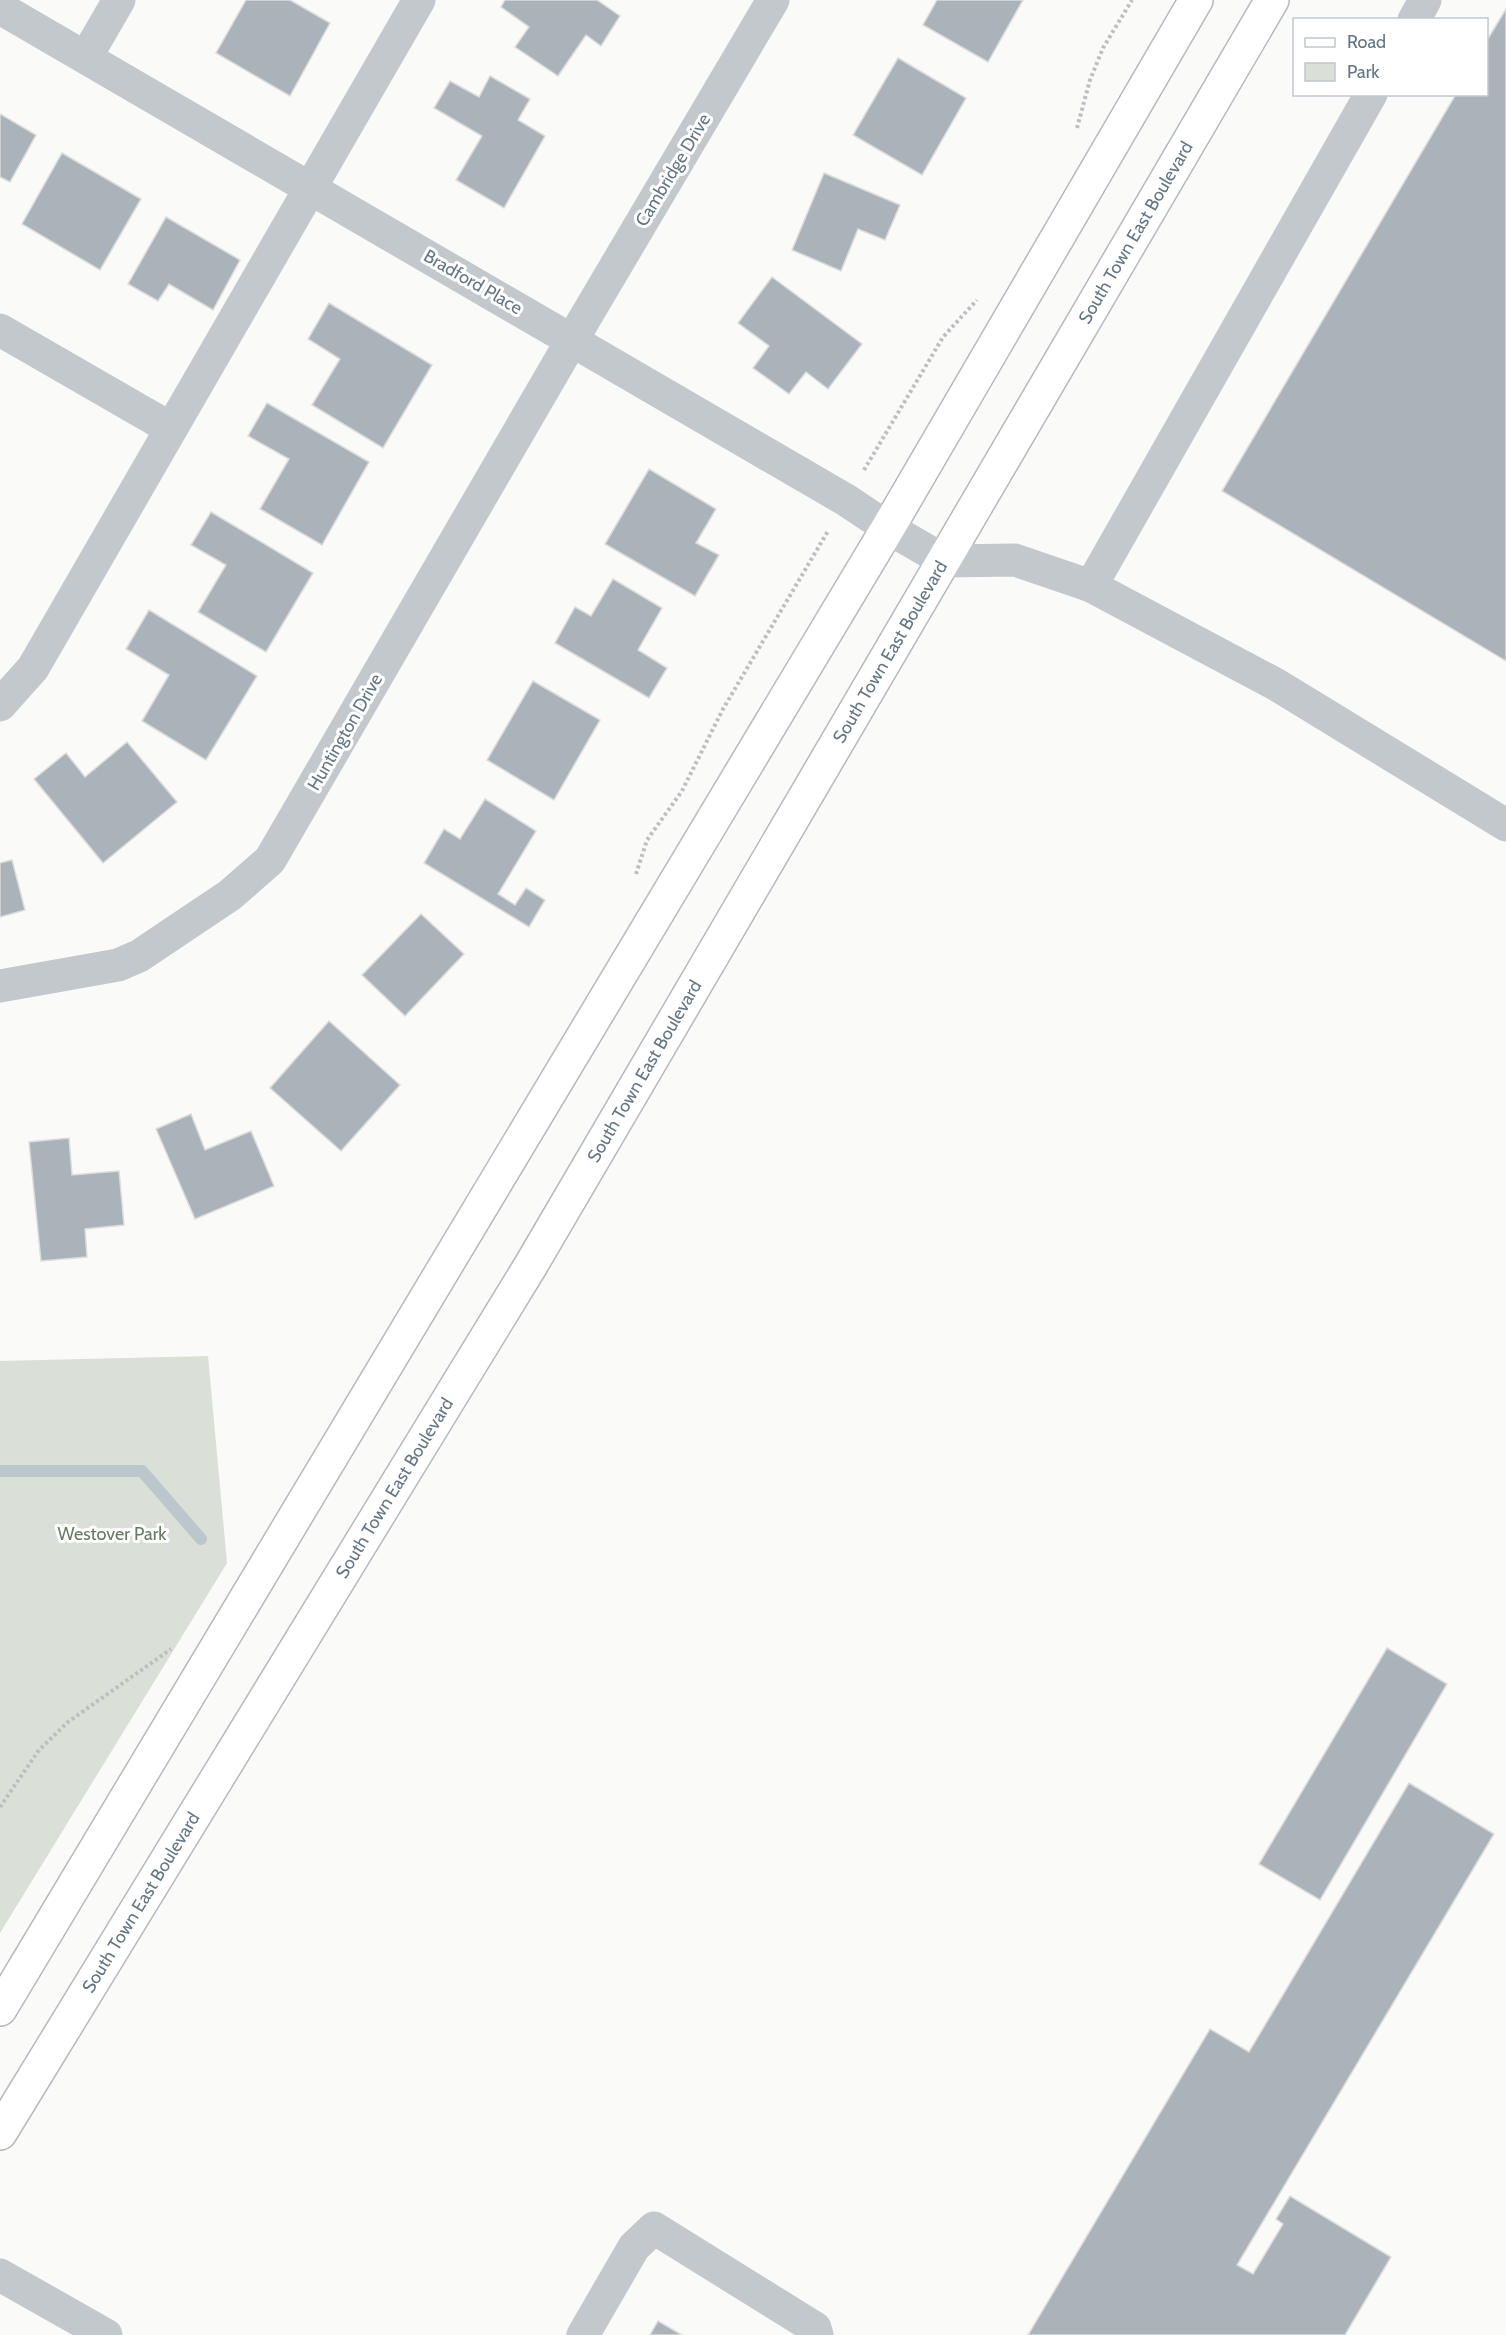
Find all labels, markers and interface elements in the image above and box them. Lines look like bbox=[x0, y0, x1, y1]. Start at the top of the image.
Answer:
legend bbox=[1293, 18, 1488, 96]
text: Road bbox=[1347, 31, 1386, 53]
text: Park bbox=[1347, 61, 1380, 83]
street label: Cambridge Drive bbox=[631, 110, 715, 230]
street label: South Town East Boulevard bbox=[1074, 138, 1198, 328]
street label: Bradford Place bbox=[420, 245, 526, 319]
street label: South Town East Boulevard bbox=[828, 557, 952, 747]
street label: Huntington Drive bbox=[303, 670, 387, 794]
street label: South Town East Boulevard bbox=[583, 976, 706, 1166]
street label: South Town East Boulevard bbox=[331, 1394, 458, 1582]
park label: Westover Park bbox=[58, 1523, 167, 1545]
street label: South Town East Boulevard bbox=[77, 1808, 204, 1997]

